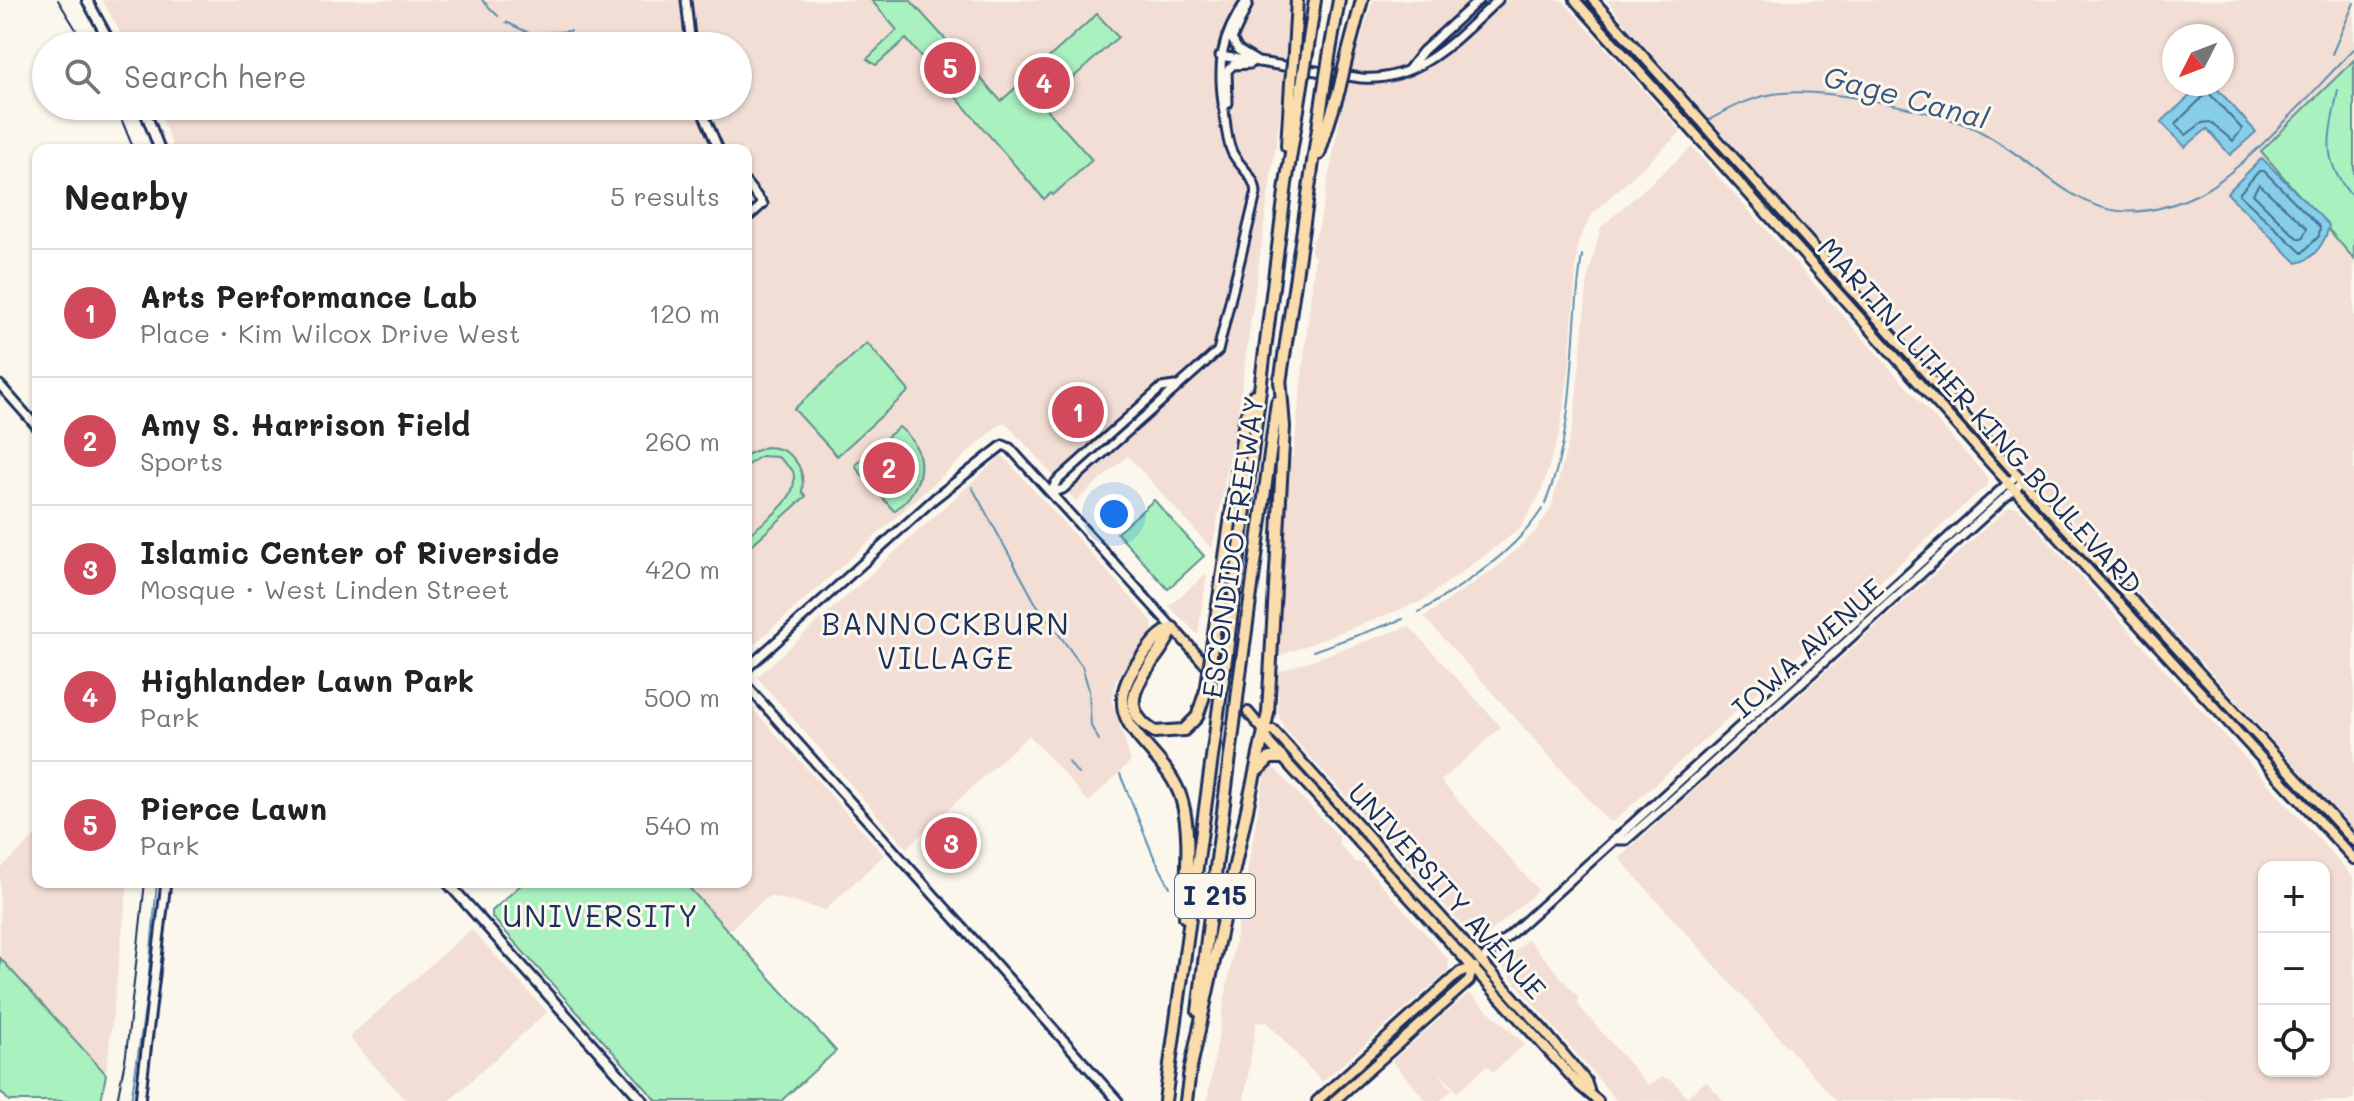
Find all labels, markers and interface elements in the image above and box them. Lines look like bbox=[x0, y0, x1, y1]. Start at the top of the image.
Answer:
north arrow bbox=[2162, 24, 2234, 96]
search box bbox=[32, 32, 752, 120]
pin: 5 bbox=[924, 38, 976, 98]
pin: 4 bbox=[1018, 53, 1070, 113]
icon: search bbox=[60, 54, 104, 98]
water label: Gage Canal bbox=[1820, 55, 1994, 137]
text: Search here bbox=[124, 56, 307, 96]
text: Nearby bbox=[64, 174, 189, 219]
text: 5 results bbox=[610, 179, 720, 213]
street label: MARTIN LUTHER KING BOULEVARD bbox=[1811, 229, 2151, 601]
text: Arts Performance Lab bbox=[140, 276, 477, 316]
text: 1 bbox=[84, 296, 96, 330]
text: 120 m bbox=[649, 296, 720, 330]
text: Place · Kim Wilcox Drive West bbox=[140, 316, 520, 350]
pin: 1 bbox=[1052, 382, 1104, 442]
street label: ESCONDIDO FREEWAY bbox=[1193, 394, 1271, 700]
text: Amy S. Harrison Field bbox=[140, 404, 470, 444]
text: 2 bbox=[83, 424, 97, 458]
text: 260 m bbox=[645, 424, 720, 458]
pin: 2 bbox=[863, 438, 915, 498]
text: Sports bbox=[140, 444, 223, 478]
your location bbox=[1094, 494, 1134, 534]
text: Islamic Center of Riverside bbox=[140, 532, 559, 572]
text: 3 bbox=[82, 552, 98, 586]
text: 420 m bbox=[645, 552, 720, 586]
street label: IOWA AVENUE bbox=[1724, 570, 1891, 725]
text: Mosque · West Linden Street bbox=[140, 572, 509, 606]
district label: BANNOCKBURN VILLAGE bbox=[821, 603, 1071, 677]
text: Highlander Lawn Park bbox=[140, 660, 474, 700]
text: 4 bbox=[82, 680, 98, 714]
text: 500 m bbox=[644, 680, 720, 714]
text: Park bbox=[140, 700, 199, 734]
street label: UNIVERSITY AVENUE bbox=[1341, 775, 1555, 1006]
text: Pierce Lawn bbox=[140, 788, 327, 828]
text: 5 bbox=[82, 808, 98, 842]
text: 540 m bbox=[644, 808, 720, 842]
pin: 3 bbox=[925, 813, 977, 873]
text: Park bbox=[140, 828, 199, 862]
map controls bbox=[2258, 861, 2330, 1077]
button: + bbox=[2258, 861, 2330, 933]
road number: I 215 bbox=[1175, 874, 1255, 918]
district label: UNIVERSITY bbox=[502, 895, 700, 935]
button: − bbox=[2258, 933, 2330, 1005]
button: locate bbox=[2258, 1005, 2330, 1077]

